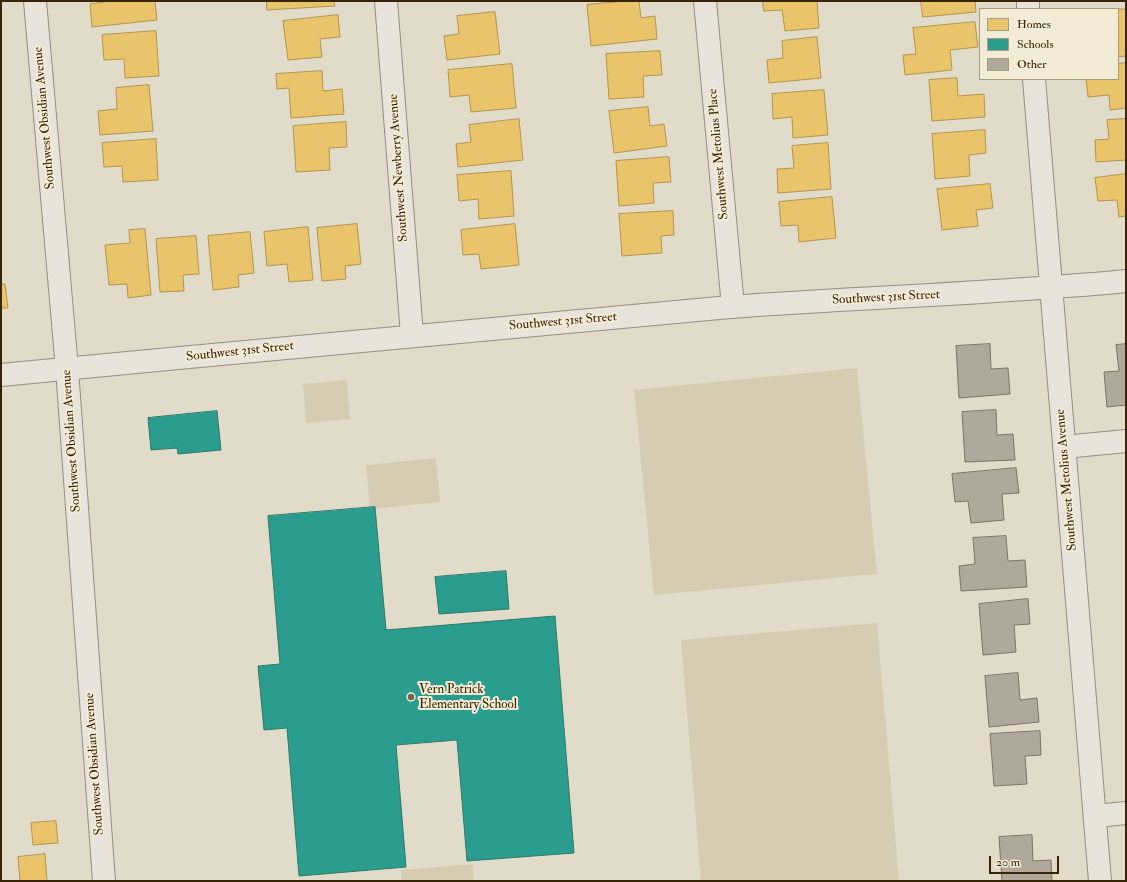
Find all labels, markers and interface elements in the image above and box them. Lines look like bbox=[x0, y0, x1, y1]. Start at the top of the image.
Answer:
legend bbox=[979, 8, 1119, 80]
text: Homes bbox=[1017, 17, 1051, 32]
text: Schools bbox=[1017, 37, 1054, 52]
street label: Southwest Obsidian Avenue bbox=[31, 46, 59, 190]
text: Other bbox=[1017, 57, 1046, 72]
street label: Southwest Metolius Place bbox=[705, 88, 733, 220]
street label: Southwest Newberry Avenue bbox=[386, 94, 412, 242]
street label: Southwest 31st Street bbox=[832, 287, 940, 309]
street label: Southwest 31st Street bbox=[508, 310, 618, 334]
street label: Southwest 31st Street bbox=[185, 339, 295, 365]
street label: Southwest Obsidian Avenue bbox=[59, 369, 85, 513]
street label: Southwest Metolius Avenue bbox=[1053, 408, 1081, 552]
place label: Vern Patrick Elementary School bbox=[419, 682, 517, 713]
street label: Southwest Obsidian Avenue bbox=[82, 692, 108, 836]
marker: Vern Patrick Elementary School bbox=[406, 692, 416, 702]
scale bar bbox=[991, 848, 1061, 874]
text: 20 m bbox=[996, 855, 1020, 870]

